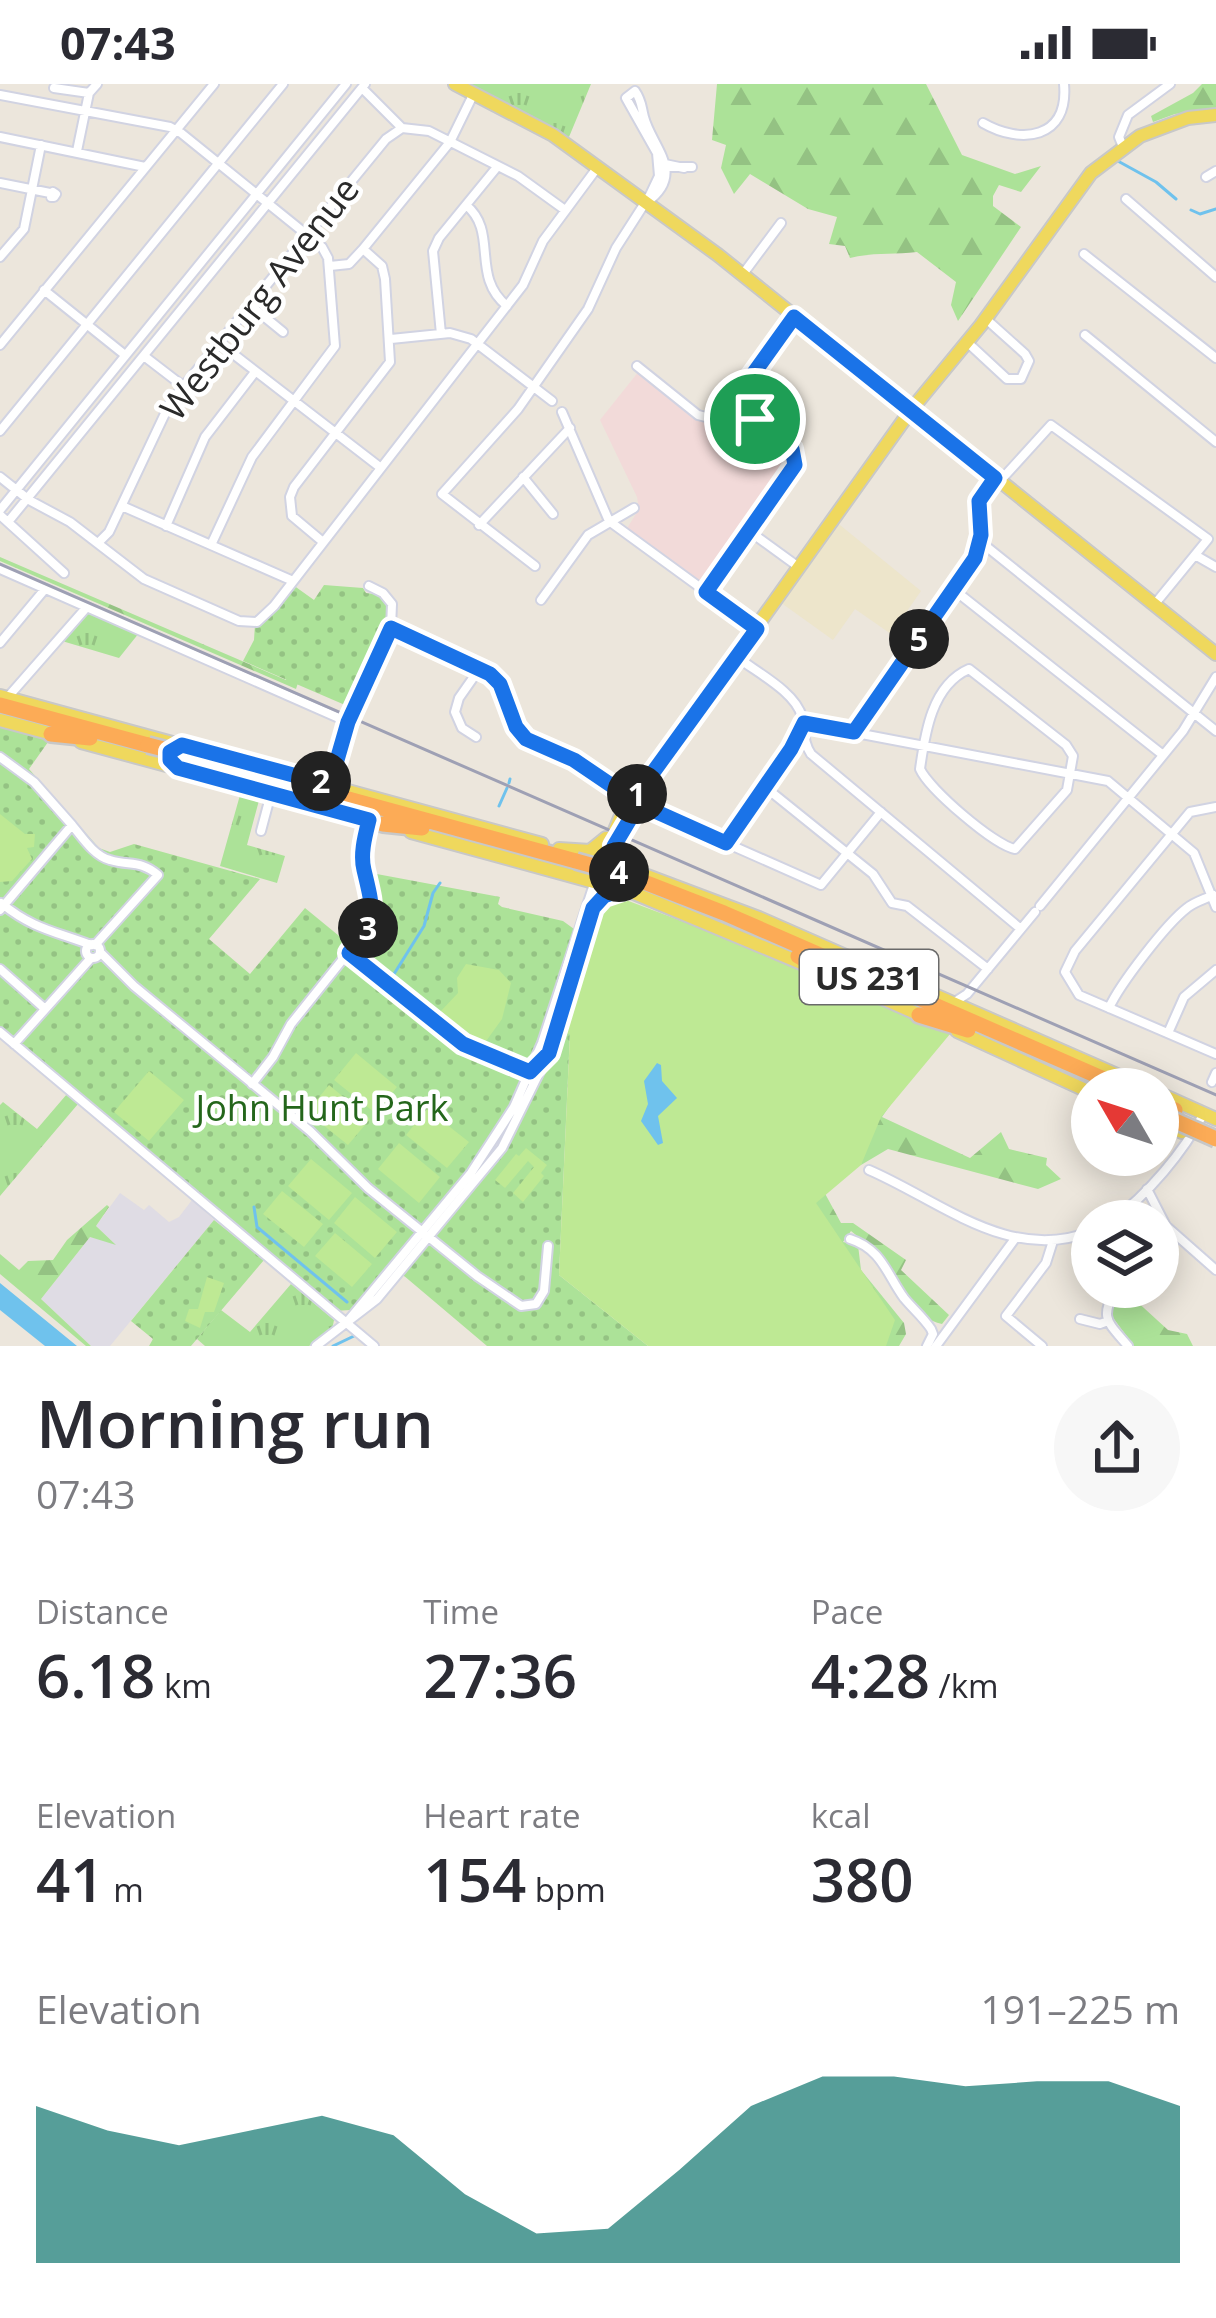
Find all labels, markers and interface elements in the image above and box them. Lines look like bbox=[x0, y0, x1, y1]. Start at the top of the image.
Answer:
text: 07:43 bbox=[60, 12, 176, 73]
street label: Westburg Avenue bbox=[148, 166, 370, 430]
pin bbox=[704, 368, 806, 470]
icon: arrive bbox=[722, 386, 788, 452]
pin: 5 bbox=[889, 609, 949, 669]
text: 5 bbox=[910, 616, 928, 661]
pin: 2 bbox=[291, 751, 351, 811]
text: 2 bbox=[312, 758, 330, 803]
pin: 1 bbox=[607, 764, 667, 824]
text: 1 bbox=[628, 771, 646, 816]
pin: 4 bbox=[589, 842, 649, 902]
text: 4 bbox=[610, 849, 628, 894]
pin: 3 bbox=[338, 898, 398, 958]
text: 3 bbox=[359, 905, 377, 950]
road number: US 231 bbox=[800, 950, 938, 1004]
north arrow bbox=[1071, 1068, 1179, 1176]
map controls bbox=[1071, 1068, 1179, 1308]
park label: John Hunt Park bbox=[192, 1083, 449, 1132]
button: layers bbox=[1071, 1200, 1179, 1308]
text: Morning run bbox=[36, 1377, 434, 1467]
button: share bbox=[1054, 1385, 1180, 1511]
text: 07:43 bbox=[36, 1467, 135, 1520]
text: Distance bbox=[36, 1589, 169, 1634]
text: Time bbox=[423, 1589, 499, 1634]
text: Pace bbox=[811, 1589, 883, 1634]
text: 6.18 bbox=[36, 1634, 155, 1716]
text: 27:36 bbox=[423, 1634, 577, 1716]
text: 4:28 bbox=[811, 1634, 930, 1716]
text: km bbox=[155, 1663, 212, 1708]
text: /km bbox=[930, 1663, 999, 1708]
text: Elevation bbox=[36, 1793, 176, 1838]
text: Heart rate bbox=[423, 1793, 580, 1838]
text: kcal bbox=[811, 1793, 870, 1838]
text: 41 bbox=[36, 1838, 105, 1920]
text: 154 bbox=[423, 1838, 526, 1920]
text: 380 bbox=[811, 1838, 914, 1920]
text: m bbox=[105, 1867, 144, 1912]
text: bpm bbox=[526, 1867, 606, 1912]
text: Elevation bbox=[36, 1982, 202, 2035]
text: 191–225 m bbox=[980, 1982, 1180, 2035]

